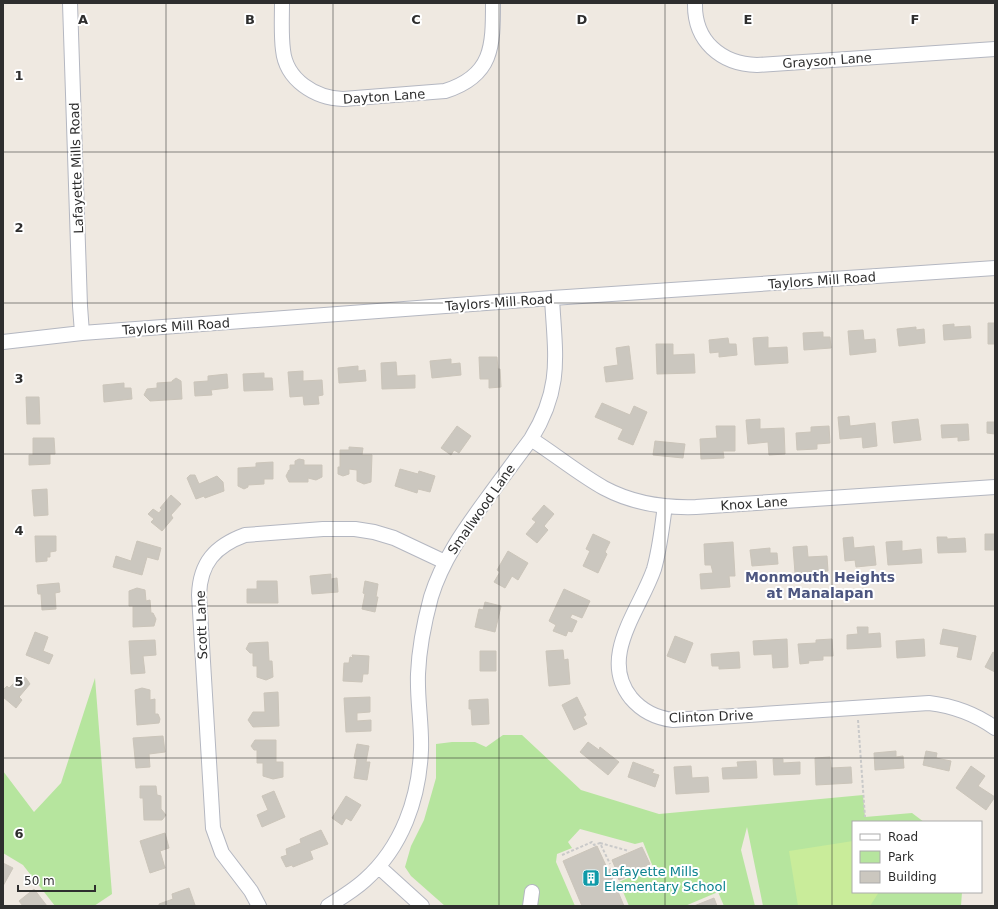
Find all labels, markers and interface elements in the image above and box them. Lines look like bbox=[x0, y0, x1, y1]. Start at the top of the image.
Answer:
text: A bbox=[78, 12, 88, 27]
text: B bbox=[245, 12, 255, 27]
text: C bbox=[411, 12, 421, 27]
text: D bbox=[577, 12, 588, 27]
text: E bbox=[744, 12, 752, 27]
text: F bbox=[911, 12, 919, 27]
street label: Grayson Lane bbox=[782, 50, 872, 71]
text: 1 bbox=[14, 68, 24, 83]
street label: Dayton Lane bbox=[342, 86, 426, 107]
street label: Lafayette Mills Road bbox=[67, 102, 86, 234]
text: 2 bbox=[14, 220, 24, 235]
street label: Taylors Mill Road bbox=[767, 269, 876, 292]
street label: Taylors Mill Road bbox=[444, 291, 553, 314]
street label: Taylors Mill Road bbox=[121, 315, 230, 338]
text: 3 bbox=[14, 371, 24, 386]
street label: Smallwood Lane bbox=[445, 461, 518, 557]
street label: Knox Lane bbox=[720, 494, 788, 513]
text: 4 bbox=[14, 523, 24, 538]
district label: Monmouth Heights at Manalapan bbox=[745, 569, 895, 601]
street label: Scott Lane bbox=[193, 590, 210, 660]
text: 5 bbox=[14, 674, 24, 689]
street label: Clinton Drive bbox=[668, 708, 754, 725]
legend bbox=[852, 821, 982, 893]
text: 6 bbox=[14, 826, 24, 841]
text: Road bbox=[888, 830, 918, 844]
text: Park bbox=[888, 850, 914, 864]
place label: Lafayette Mills Elementary School bbox=[604, 864, 726, 894]
scale bar bbox=[18, 867, 95, 893]
building icon: Lafayette Mills Elementary School bbox=[581, 868, 601, 888]
text: Building bbox=[888, 870, 937, 884]
text: 50 m bbox=[24, 874, 55, 888]

